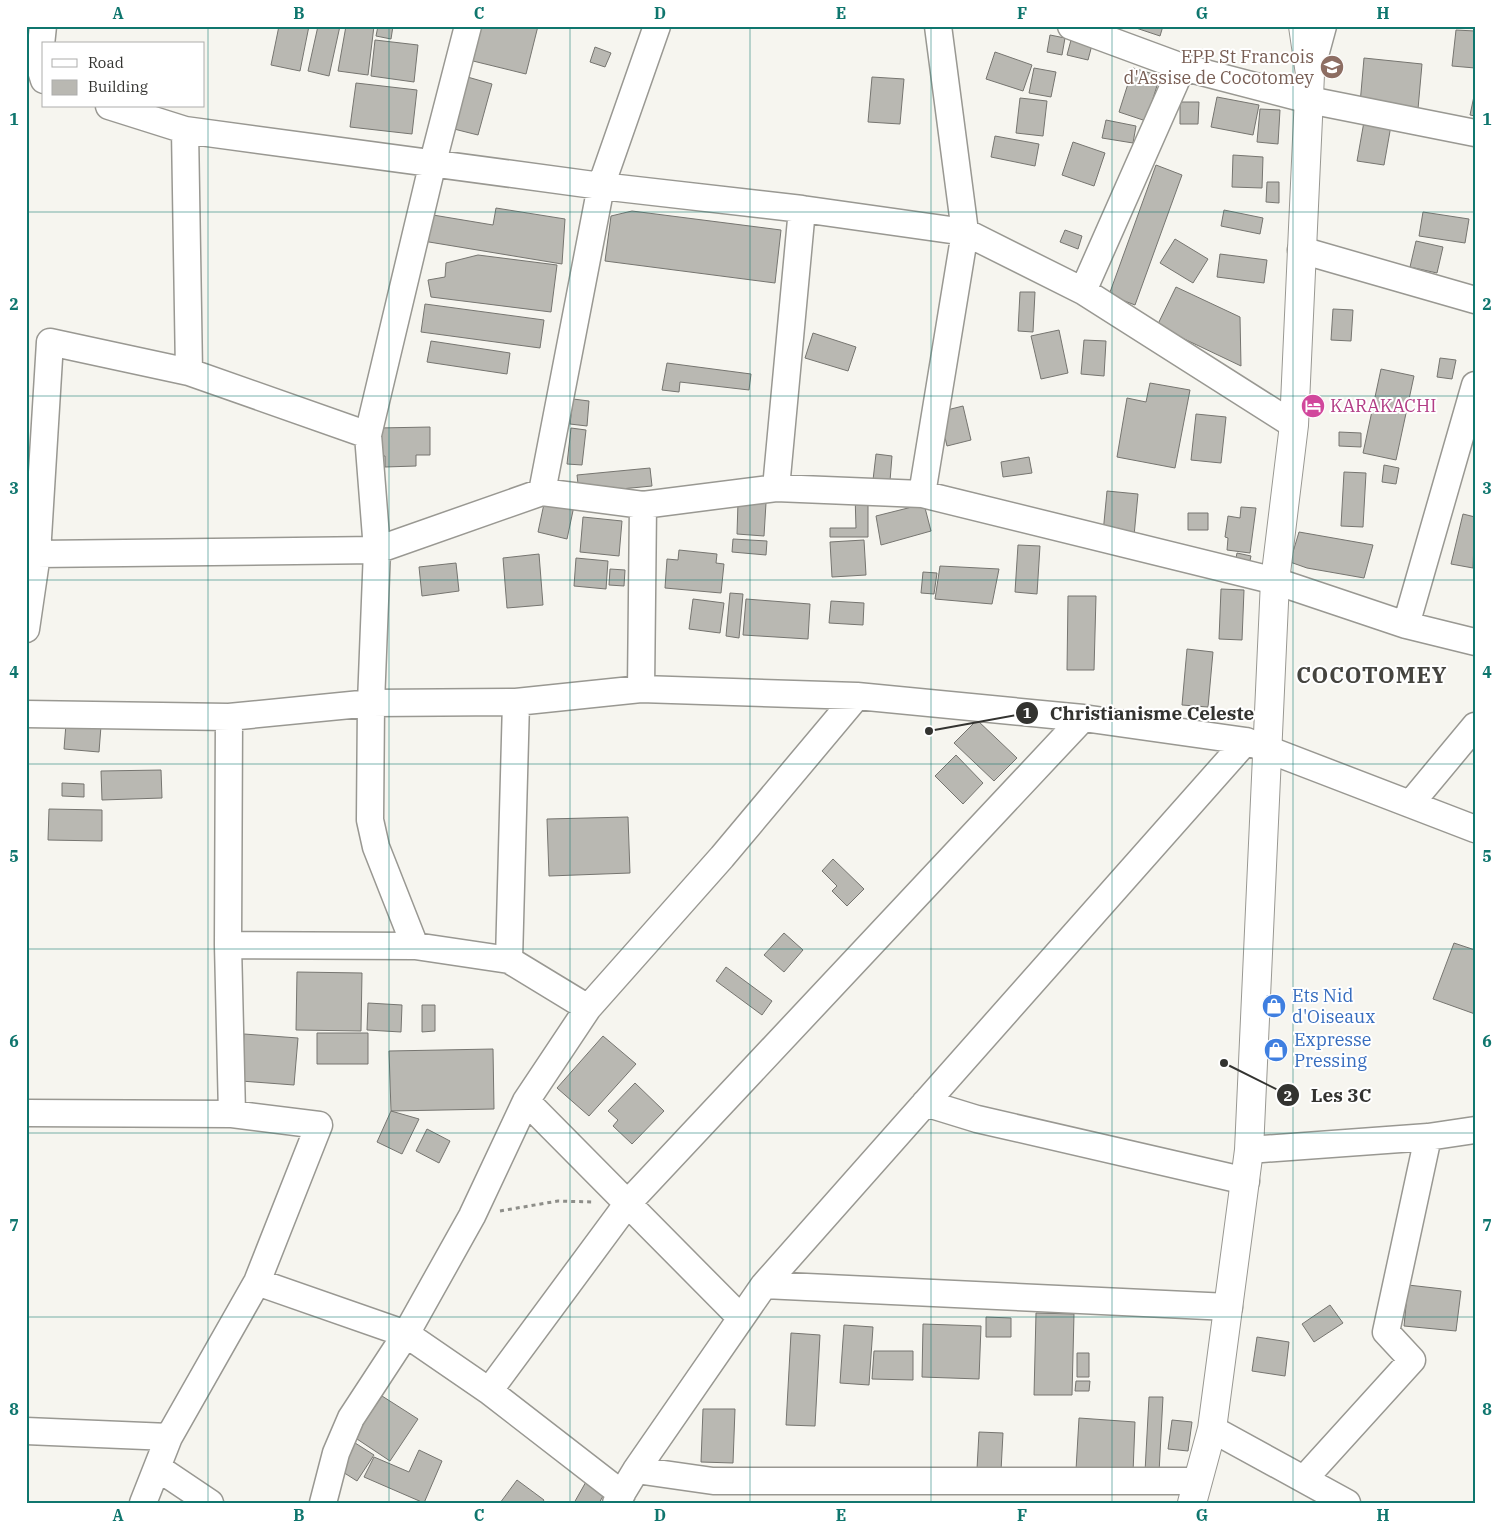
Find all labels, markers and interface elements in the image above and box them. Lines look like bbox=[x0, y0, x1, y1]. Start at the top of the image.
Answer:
text: A bbox=[112, 3, 124, 23]
text: B bbox=[293, 3, 305, 23]
text: C bbox=[474, 3, 484, 23]
text: D bbox=[654, 3, 666, 23]
text: E bbox=[836, 3, 846, 23]
text: F bbox=[1017, 3, 1027, 23]
text: G bbox=[1196, 3, 1208, 23]
text: H bbox=[1377, 3, 1390, 23]
legend bbox=[42, 42, 205, 108]
place label: EPP St Francois d'Assise de Cocotomey bbox=[1124, 45, 1314, 89]
text: Road bbox=[88, 53, 124, 72]
school or university icon: EPP St Francois d'Assise de Cocotomey bbox=[1319, 54, 1345, 80]
text: Building bbox=[88, 77, 148, 96]
text: 1 bbox=[9, 109, 19, 129]
text: 1 bbox=[1482, 109, 1492, 129]
text: 2 bbox=[9, 294, 19, 314]
text: 2 bbox=[1482, 294, 1492, 314]
hotel icon: KARAKACHI bbox=[1300, 393, 1326, 419]
place label: KARAKACHI bbox=[1330, 394, 1436, 417]
text: 3 bbox=[9, 478, 19, 498]
text: 3 bbox=[1482, 478, 1492, 498]
district label: COCOTOMEY bbox=[1296, 660, 1448, 689]
text: 4 bbox=[9, 662, 19, 682]
text: 4 bbox=[1482, 662, 1492, 682]
callout: Christianisme Celeste bbox=[1015, 696, 1264, 730]
text: Christianisme Celeste bbox=[1050, 701, 1254, 725]
text: 1 bbox=[1022, 703, 1032, 722]
text: 5 bbox=[9, 846, 19, 866]
text: 5 bbox=[1482, 846, 1492, 866]
place label: Ets Nid d'Oiseaux bbox=[1292, 984, 1375, 1028]
shop icon: Ets Nid d'Oiseaux bbox=[1261, 993, 1287, 1019]
place label: Expresse Pressing bbox=[1294, 1028, 1371, 1072]
text: 6 bbox=[9, 1031, 19, 1051]
text: 6 bbox=[1482, 1031, 1492, 1051]
shop icon: Expresse Pressing bbox=[1263, 1037, 1289, 1063]
callout: Les 3C bbox=[1276, 1078, 1381, 1112]
text: Les 3C bbox=[1311, 1083, 1371, 1107]
text: 2 bbox=[1283, 1086, 1293, 1105]
text: 7 bbox=[9, 1215, 19, 1235]
text: 7 bbox=[1482, 1215, 1492, 1235]
text: 8 bbox=[9, 1399, 19, 1419]
text: 8 bbox=[1482, 1399, 1492, 1419]
text: A bbox=[112, 1505, 124, 1525]
text: B bbox=[293, 1505, 305, 1525]
text: C bbox=[474, 1505, 484, 1525]
text: D bbox=[654, 1505, 666, 1525]
text: E bbox=[836, 1505, 846, 1525]
text: F bbox=[1017, 1505, 1027, 1525]
text: G bbox=[1196, 1505, 1208, 1525]
text: H bbox=[1377, 1505, 1390, 1525]

